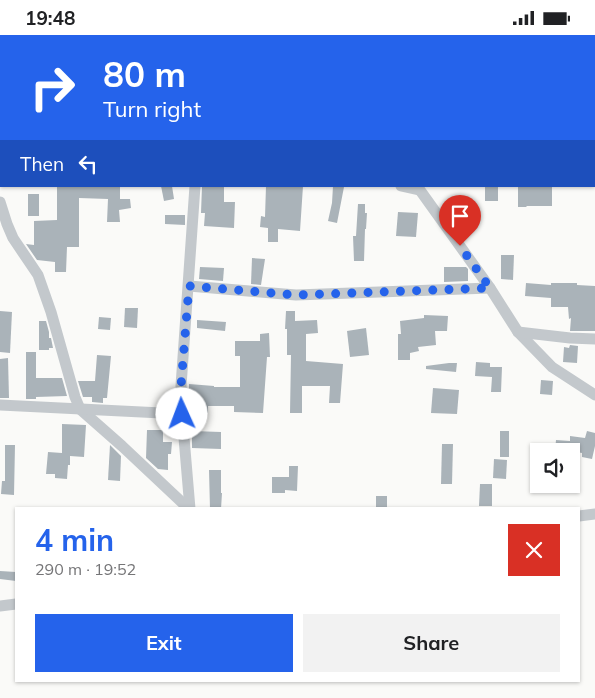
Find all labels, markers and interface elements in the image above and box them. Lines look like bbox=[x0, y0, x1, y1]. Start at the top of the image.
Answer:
text: 19:48 bbox=[25, 6, 75, 30]
text: 80 m bbox=[103, 52, 186, 96]
icon: right bbox=[20, 55, 85, 120]
text: Turn right bbox=[103, 95, 201, 123]
icon: left bbox=[74, 150, 102, 178]
text: Then bbox=[20, 152, 64, 176]
pin bbox=[439, 195, 481, 246]
icon: arrive bbox=[446, 202, 474, 230]
position arrow bbox=[155, 387, 207, 439]
map controls bbox=[530, 443, 580, 493]
button: sound bbox=[530, 443, 580, 493]
text: 4 min bbox=[35, 521, 114, 559]
button: close bbox=[508, 524, 560, 576]
text: 290 m · 19:52 bbox=[35, 559, 136, 579]
button: Exit bbox=[35, 614, 293, 672]
button: Share bbox=[303, 614, 560, 672]

